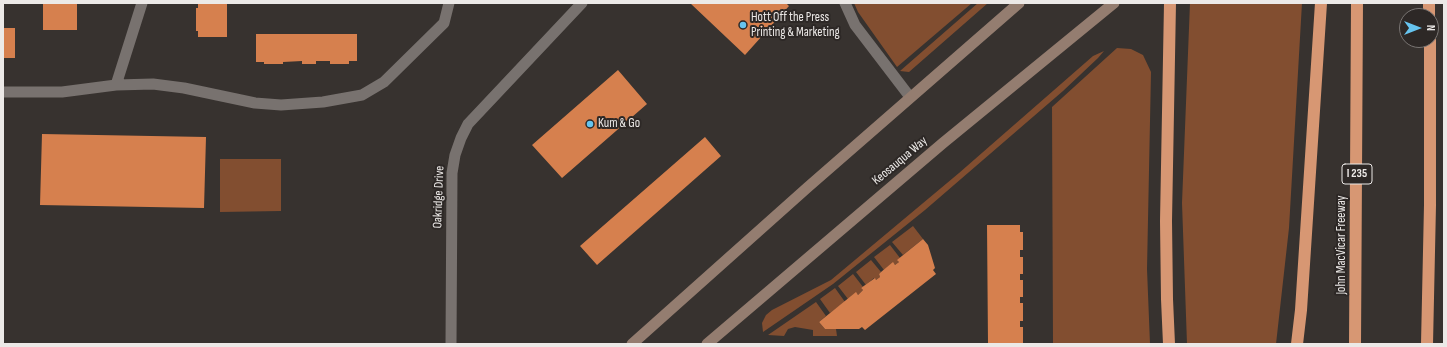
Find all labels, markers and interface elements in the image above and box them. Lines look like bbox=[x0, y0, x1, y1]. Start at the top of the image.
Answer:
north arrow bbox=[1399, 8, 1439, 48]
place label: Hott Off the Press Printing & Marketing bbox=[751, 10, 840, 41]
marker: Hott Off the Press Printing & Marketing bbox=[738, 20, 748, 30]
text: N bbox=[1424, 25, 1437, 31]
place label: Kum & Go bbox=[598, 116, 640, 132]
marker: Kum & Go bbox=[585, 119, 595, 129]
street label: Keosauqua Way bbox=[869, 133, 931, 189]
road number: I 235 bbox=[1342, 164, 1372, 184]
street label: Oakridge Drive bbox=[430, 165, 448, 229]
street label: John MacVicar Freeway bbox=[1334, 195, 1350, 295]

